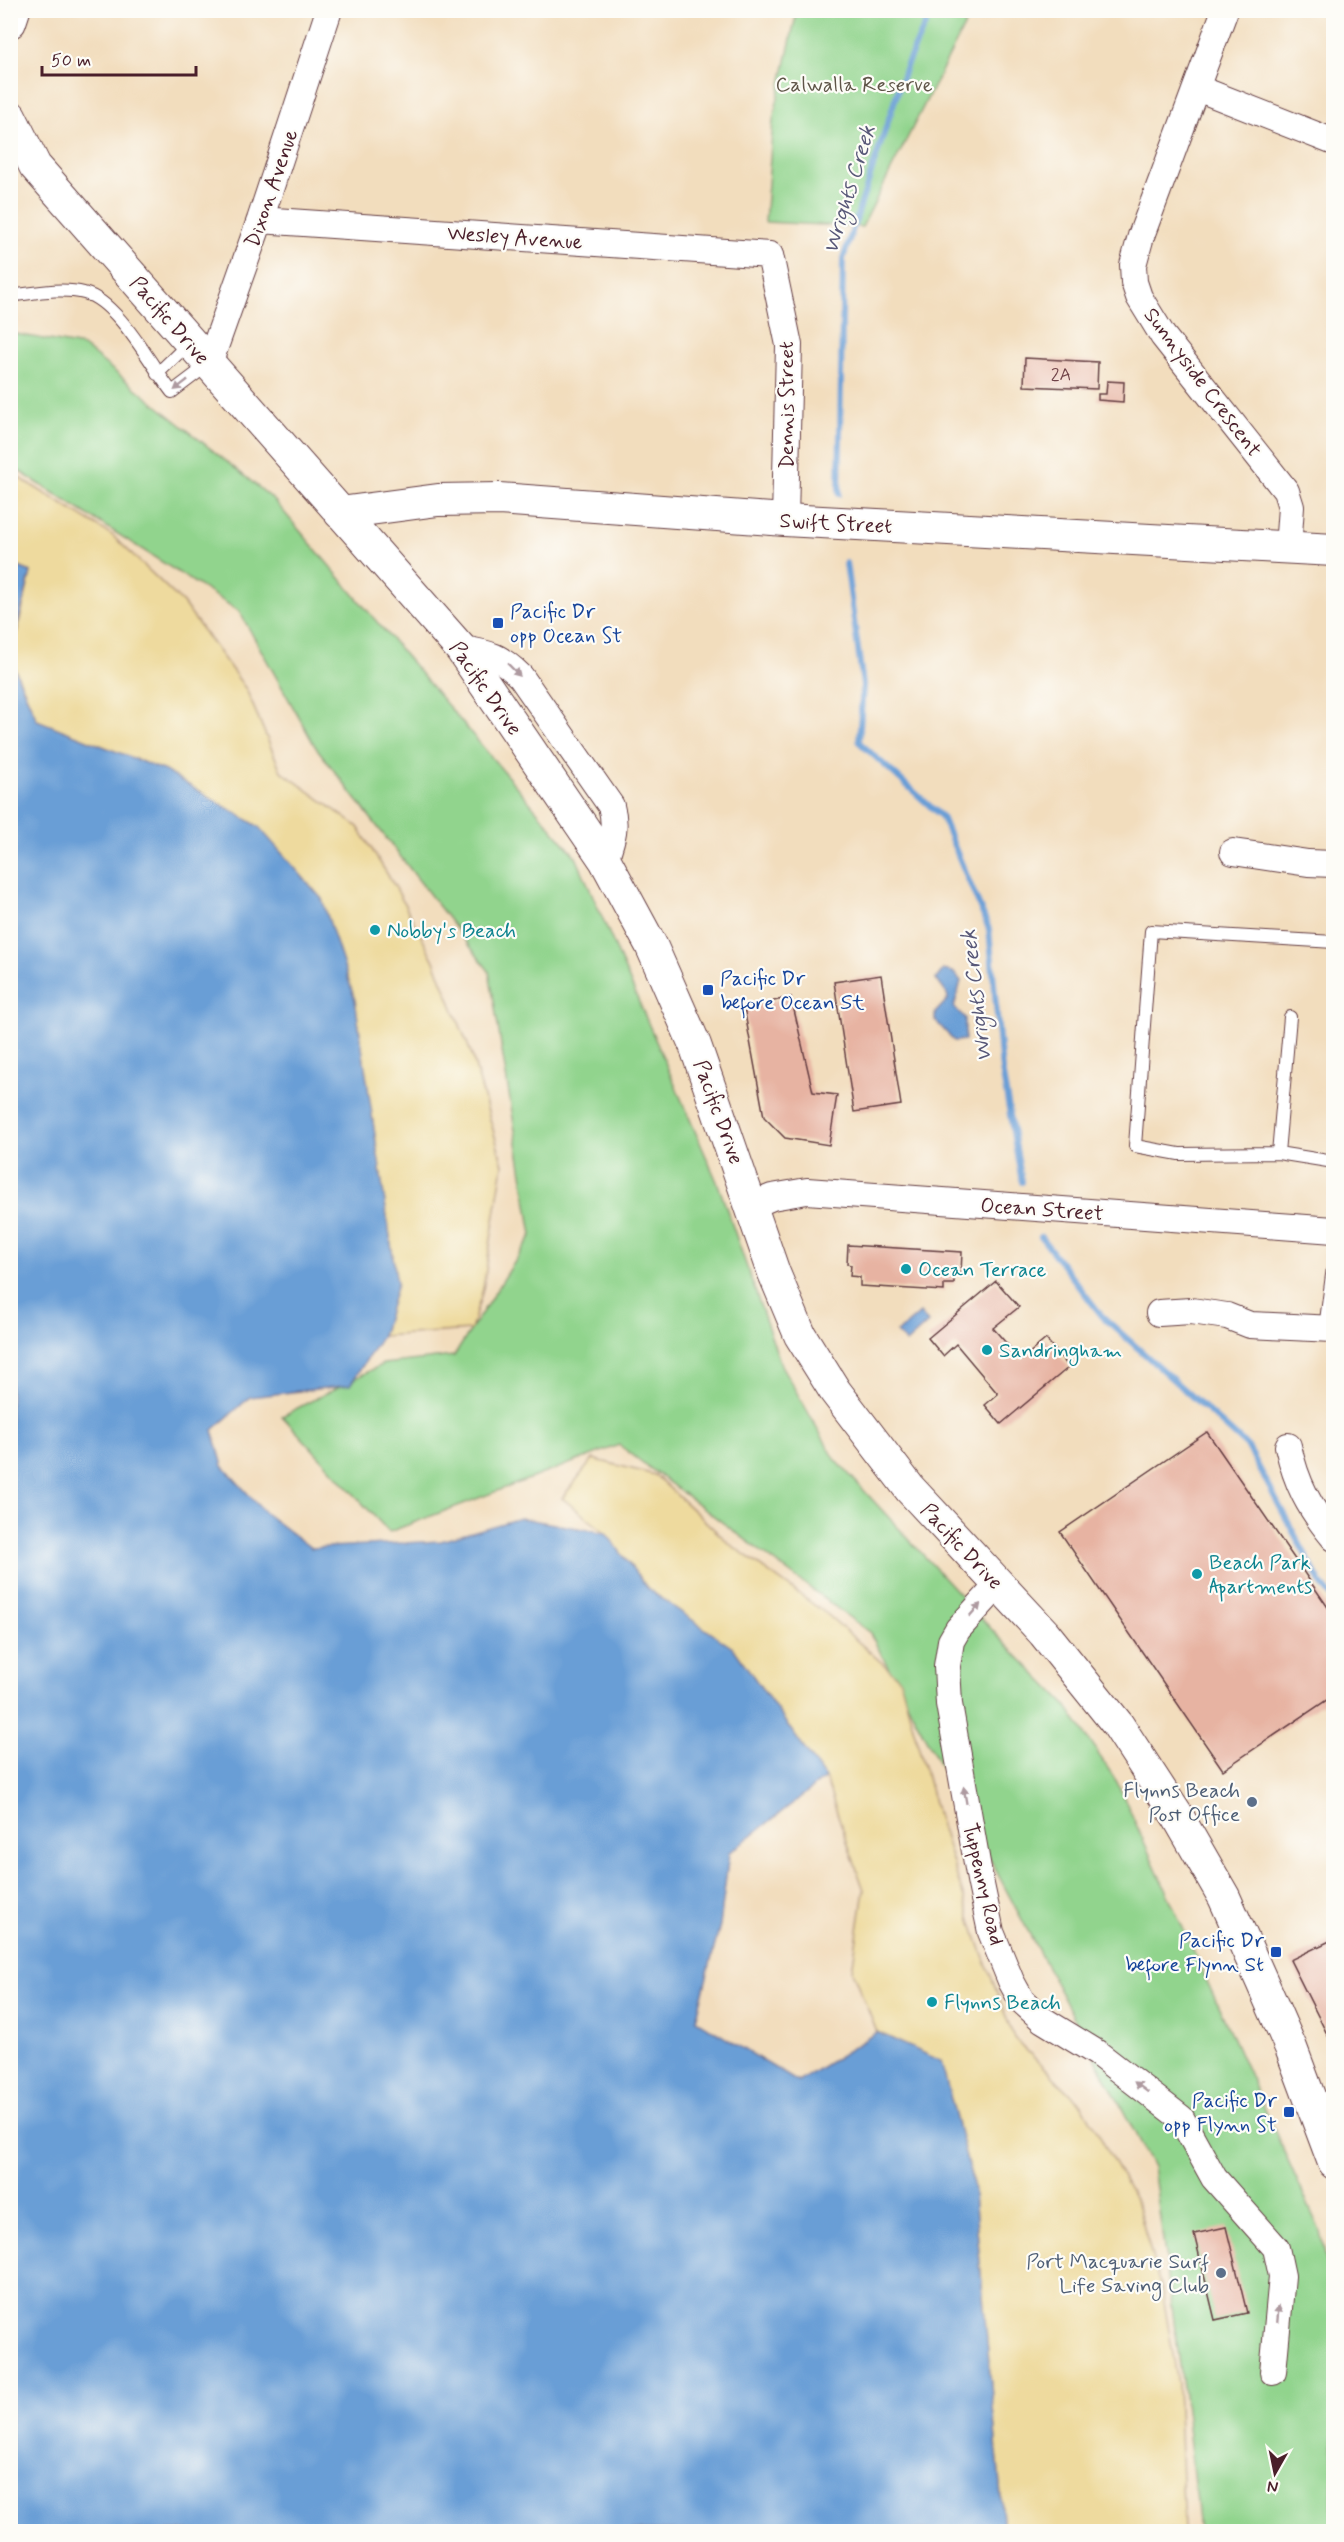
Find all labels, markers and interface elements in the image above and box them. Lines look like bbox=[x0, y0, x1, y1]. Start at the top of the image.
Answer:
scale bar bbox=[42, 39, 196, 77]
text: 50 m bbox=[51, 49, 91, 73]
park label: Calwalla Reserve bbox=[775, 71, 933, 99]
water label: Wrights Creek bbox=[817, 122, 885, 258]
street label: Dixon Avenue bbox=[239, 126, 305, 251]
street label: Wesley Avenue bbox=[446, 219, 584, 257]
street label: Pacific Drive bbox=[123, 270, 216, 371]
street label: Sunnyside Crescent bbox=[1137, 302, 1268, 463]
street label: Dennis Street bbox=[773, 341, 801, 469]
house number: 2A bbox=[1051, 363, 1071, 387]
one-way arrow bbox=[173, 379, 189, 392]
street label: Swift Street bbox=[779, 507, 893, 541]
place label: Pacific Dr opp Ocean St bbox=[510, 598, 622, 650]
marker: Pacific Dr opp Ocean St bbox=[491, 616, 505, 630]
street label: Pacific Drive bbox=[442, 636, 528, 741]
one-way arrow bbox=[506, 662, 520, 676]
place label: Nobby's Beach bbox=[387, 917, 516, 945]
marker: Nobby's Beach bbox=[368, 923, 382, 937]
water label: Wrights Creek bbox=[955, 928, 1001, 1063]
place label: Pacific Dr before Ocean St bbox=[720, 965, 865, 1019]
marker: Pacific Dr before Ocean St bbox=[701, 983, 715, 997]
street label: Pacific Drive bbox=[686, 1056, 750, 1168]
street label: Ocean Street bbox=[979, 1192, 1105, 1228]
place label: Ocean Terrace bbox=[918, 1256, 1047, 1284]
marker: Ocean Terrace bbox=[899, 1262, 913, 1276]
place label: Sandringham bbox=[999, 1337, 1122, 1366]
marker: Sandringham bbox=[980, 1343, 994, 1357]
street label: Pacific Drive bbox=[914, 1497, 1009, 1596]
place label: Beach Park Apartments bbox=[1209, 1549, 1312, 1602]
marker: Beach Park Apartments bbox=[1190, 1567, 1204, 1581]
one-way arrow bbox=[968, 1603, 981, 1618]
place label: Flynns Beach Post Office bbox=[1123, 1777, 1240, 1829]
one-way arrow bbox=[960, 1785, 969, 1804]
marker: Flynns Beach Post Office bbox=[1245, 1795, 1259, 1809]
street label: Tuppenny Road bbox=[955, 1820, 1011, 1948]
place label: Pacific Dr before Flynn St bbox=[1125, 1927, 1264, 1981]
marker: Pacific Dr before Flynn St bbox=[1269, 1945, 1283, 1959]
place label: Flynns Beach bbox=[944, 1989, 1061, 2017]
marker: Flynns Beach bbox=[925, 1995, 939, 2009]
one-way arrow bbox=[1134, 2082, 1149, 2094]
place label: Pacific Dr opp Flynn St bbox=[1164, 2087, 1277, 2139]
marker: Pacific Dr opp Flynn St bbox=[1282, 2105, 1296, 2119]
place label: Port Macquarie Surf Life Saving Club bbox=[1026, 2248, 1209, 2301]
marker: Port Macquarie Surf Life Saving Club bbox=[1214, 2266, 1228, 2280]
one-way arrow bbox=[1273, 2304, 1283, 2323]
north arrow bbox=[1245, 2443, 1305, 2503]
text: N bbox=[1266, 2475, 1280, 2498]

